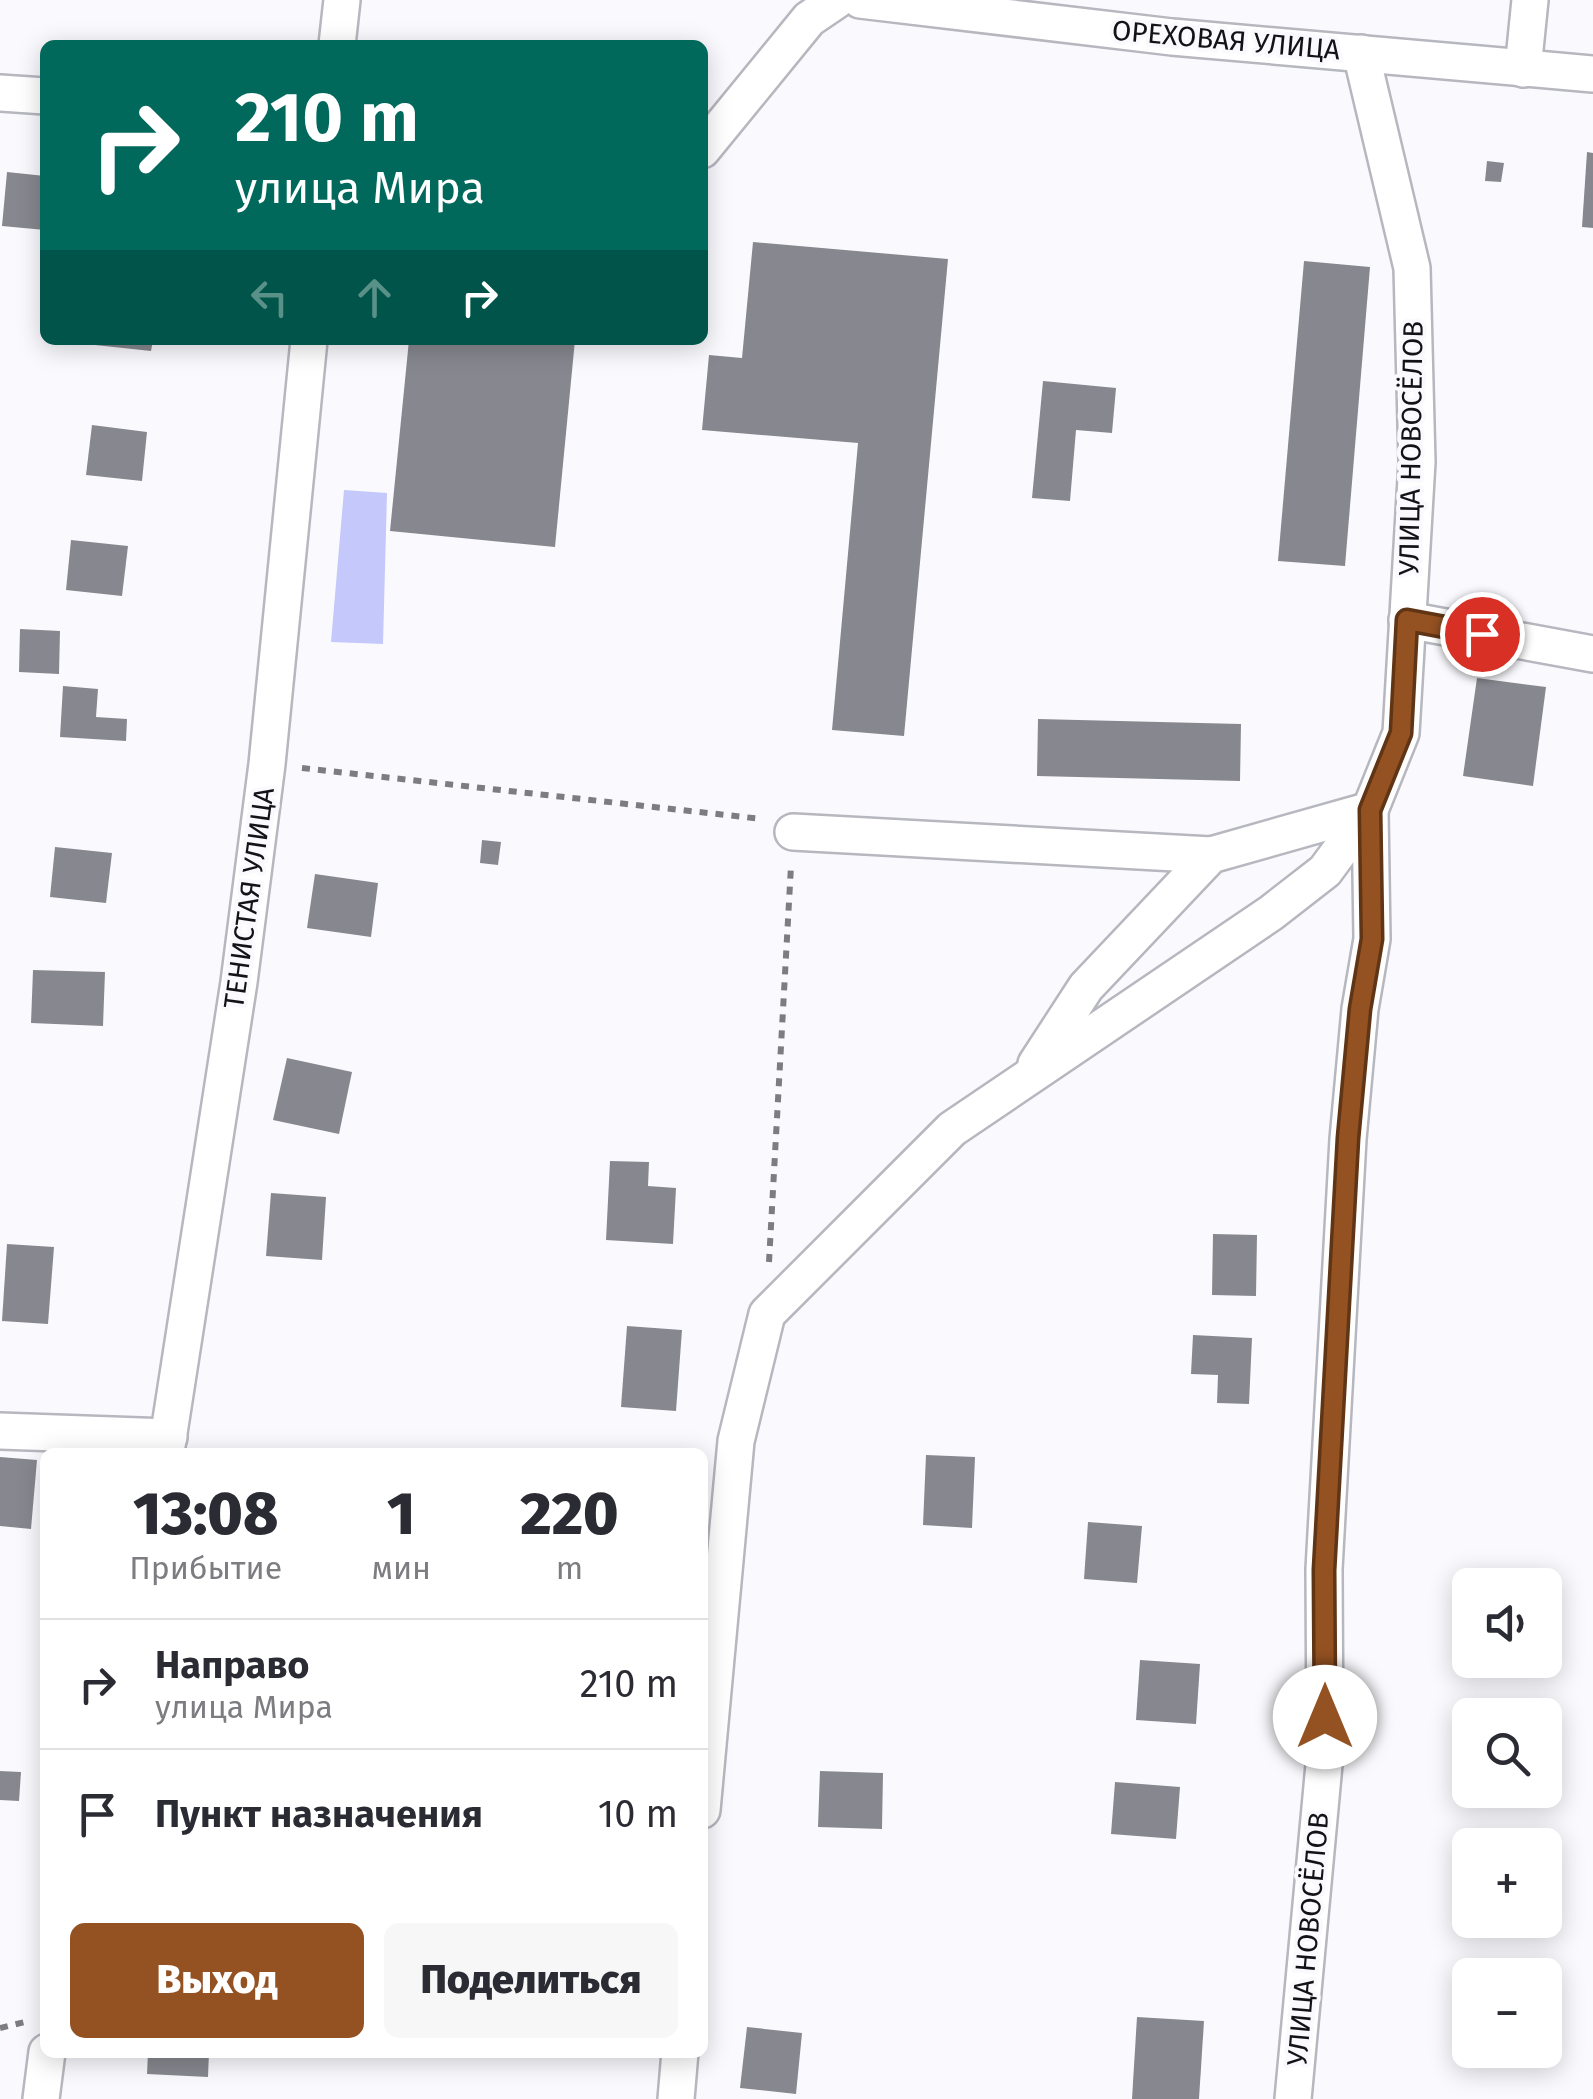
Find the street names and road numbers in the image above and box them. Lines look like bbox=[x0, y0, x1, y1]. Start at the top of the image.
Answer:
street label: ОРЕХОВАЯ УЛИЦА bbox=[1111, 14, 1341, 66]
street label: УЛИЦА НОВОСЁЛОВ bbox=[1392, 320, 1430, 576]
street label: ТЕНИСТАЯ УЛИЦА bbox=[217, 785, 281, 1011]
street label: УЛИЦА НОВОСЁЛОВ bbox=[1280, 1811, 1336, 2067]

